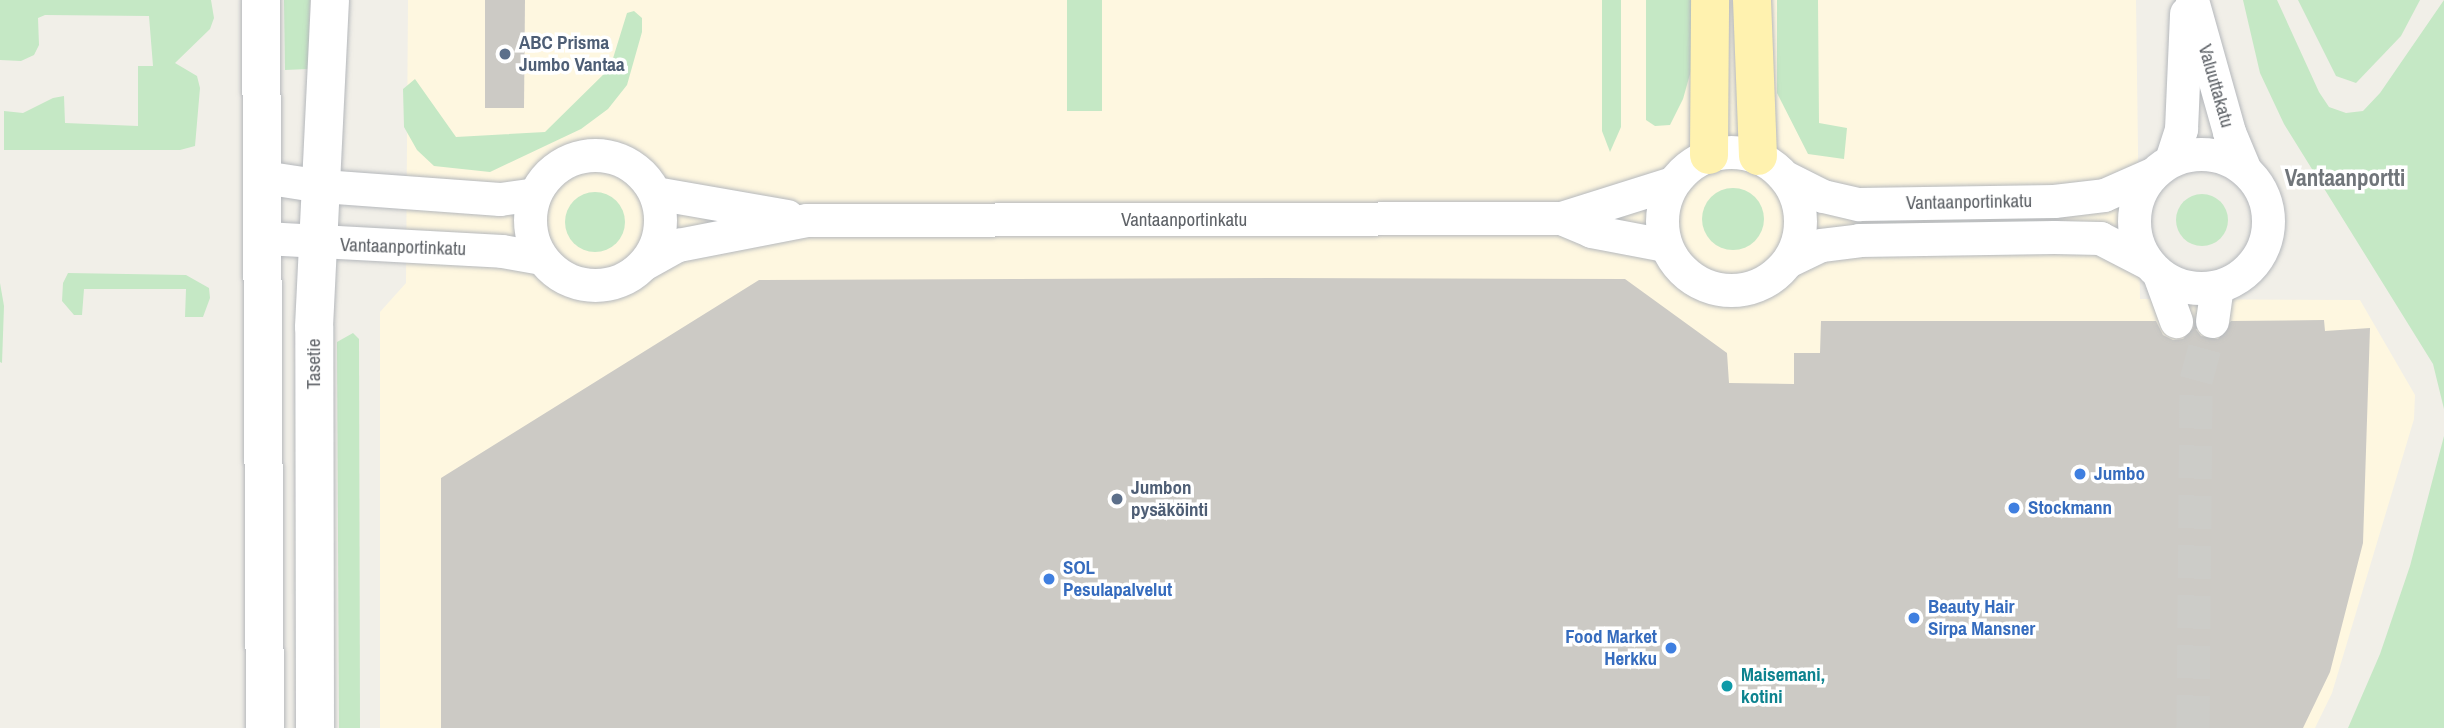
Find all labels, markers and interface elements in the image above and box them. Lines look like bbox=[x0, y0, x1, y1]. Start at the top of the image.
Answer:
place label: ABC Prisma Jumbo Vantaa bbox=[519, 32, 625, 76]
street label: Valuuttakatu bbox=[2193, 42, 2239, 130]
marker: ABC Prisma Jumbo Vantaa bbox=[497, 46, 513, 62]
district label: Vantaanportti bbox=[2285, 164, 2405, 192]
street label: Vantaanportinkatu bbox=[1906, 190, 2032, 214]
street label: Vantaanportinkatu bbox=[1121, 209, 1247, 231]
street label: Vantaanportinkatu bbox=[340, 233, 466, 261]
street label: Tasetie bbox=[303, 339, 325, 389]
place label: Jumbo bbox=[2094, 463, 2145, 485]
marker: Jumbo bbox=[2072, 466, 2088, 482]
place label: Jumbon pysäköinti bbox=[1131, 477, 1208, 521]
marker: Jumbon pysäköinti bbox=[1109, 491, 1125, 507]
place label: Stockmann bbox=[2028, 497, 2112, 519]
marker: Stockmann bbox=[2006, 500, 2022, 516]
place label: SOL Pesulapalvelut bbox=[1063, 557, 1172, 601]
marker: SOL Pesulapalvelut bbox=[1041, 571, 1057, 587]
place label: Beauty Hair Sirpa Mansner bbox=[1928, 596, 2035, 640]
marker: Beauty Hair Sirpa Mansner bbox=[1906, 610, 1922, 626]
place label: Food Market Herkku bbox=[1565, 626, 1657, 670]
marker: Food Market Herkku bbox=[1663, 640, 1679, 656]
place label: Maisemani, kotini bbox=[1741, 664, 1825, 708]
marker: Maisemani, kotini bbox=[1719, 678, 1735, 694]

